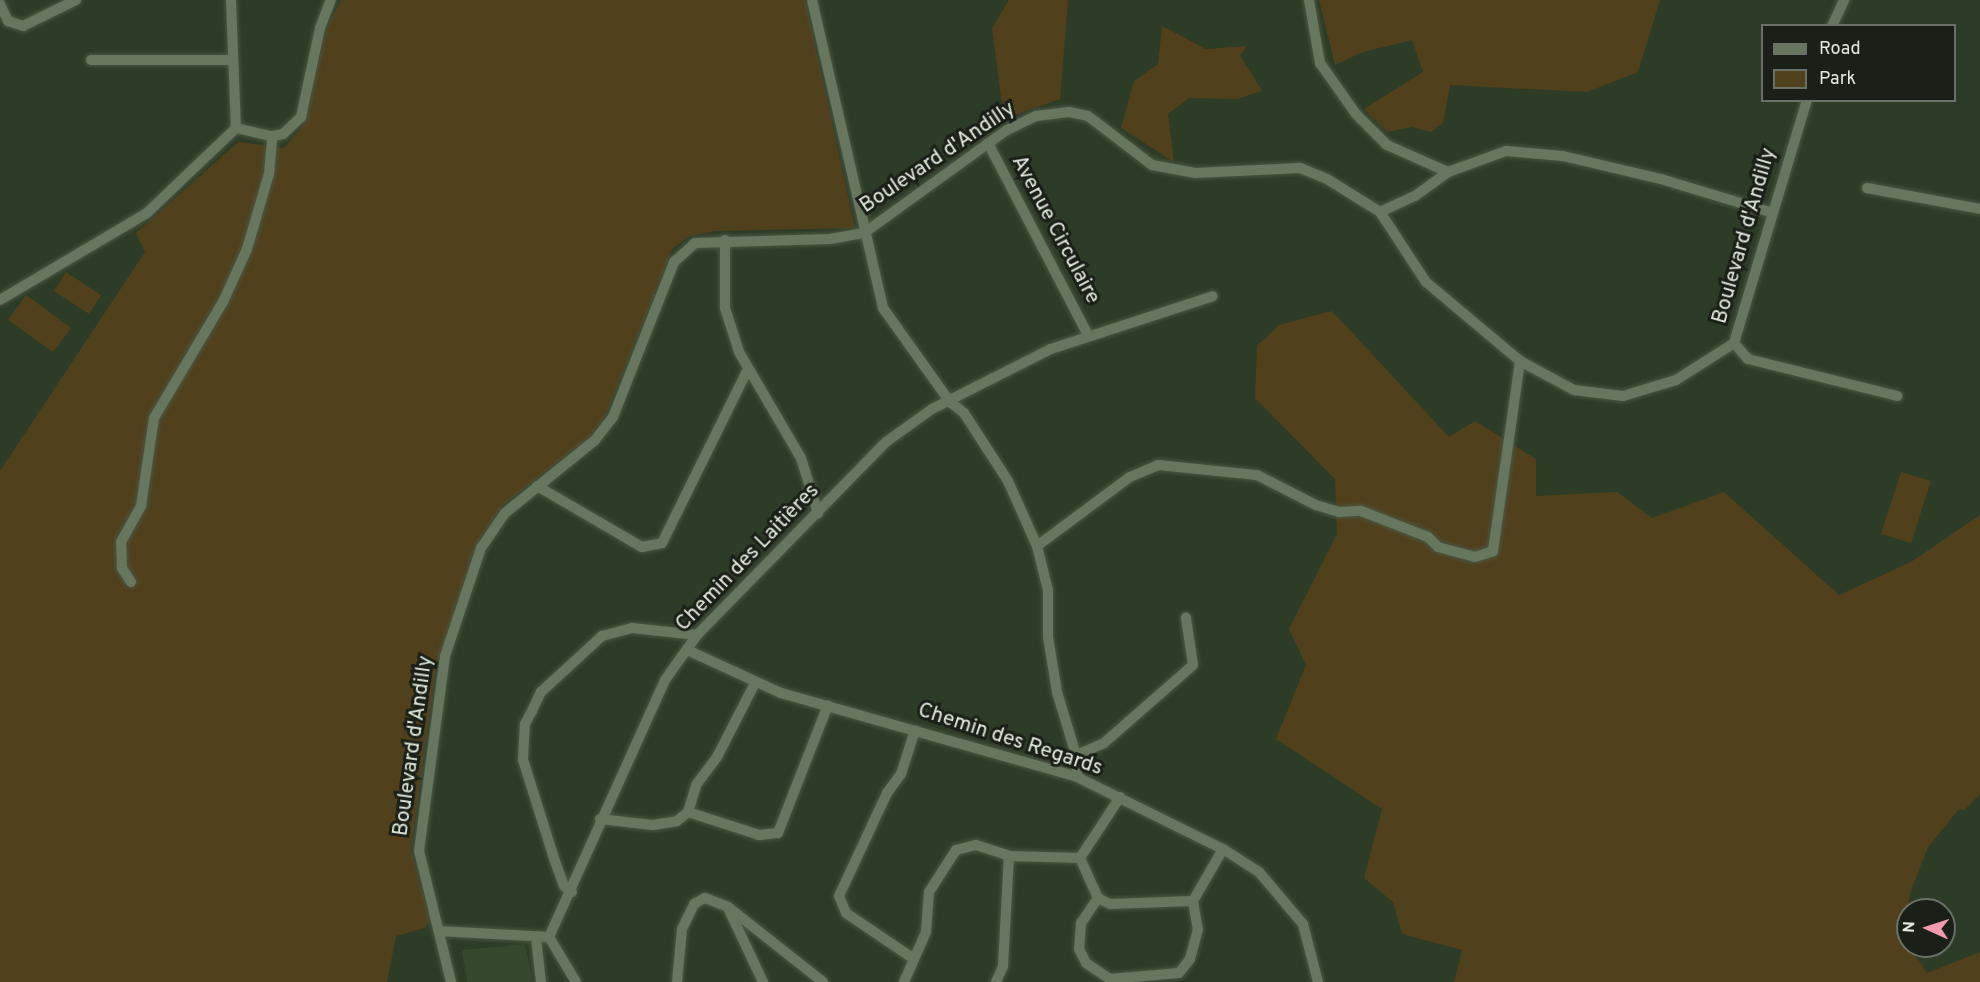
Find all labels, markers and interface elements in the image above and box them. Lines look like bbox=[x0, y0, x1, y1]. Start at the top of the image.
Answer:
legend bbox=[1761, 24, 1956, 102]
text: Road bbox=[1819, 38, 1861, 61]
text: Park bbox=[1819, 68, 1856, 91]
street label: Boulevard d'Andilly bbox=[856, 97, 1020, 219]
street label: Boulevard d'Andilly bbox=[1708, 145, 1782, 327]
street label: Avenue Circulaire bbox=[1005, 151, 1105, 309]
street label: Chemin des Laitières bbox=[671, 479, 825, 637]
street label: Boulevard d'Andilly bbox=[389, 654, 439, 838]
street label: Chemin des Regards bbox=[915, 698, 1105, 782]
north arrow bbox=[1896, 898, 1956, 958]
text: N bbox=[1900, 921, 1920, 933]

